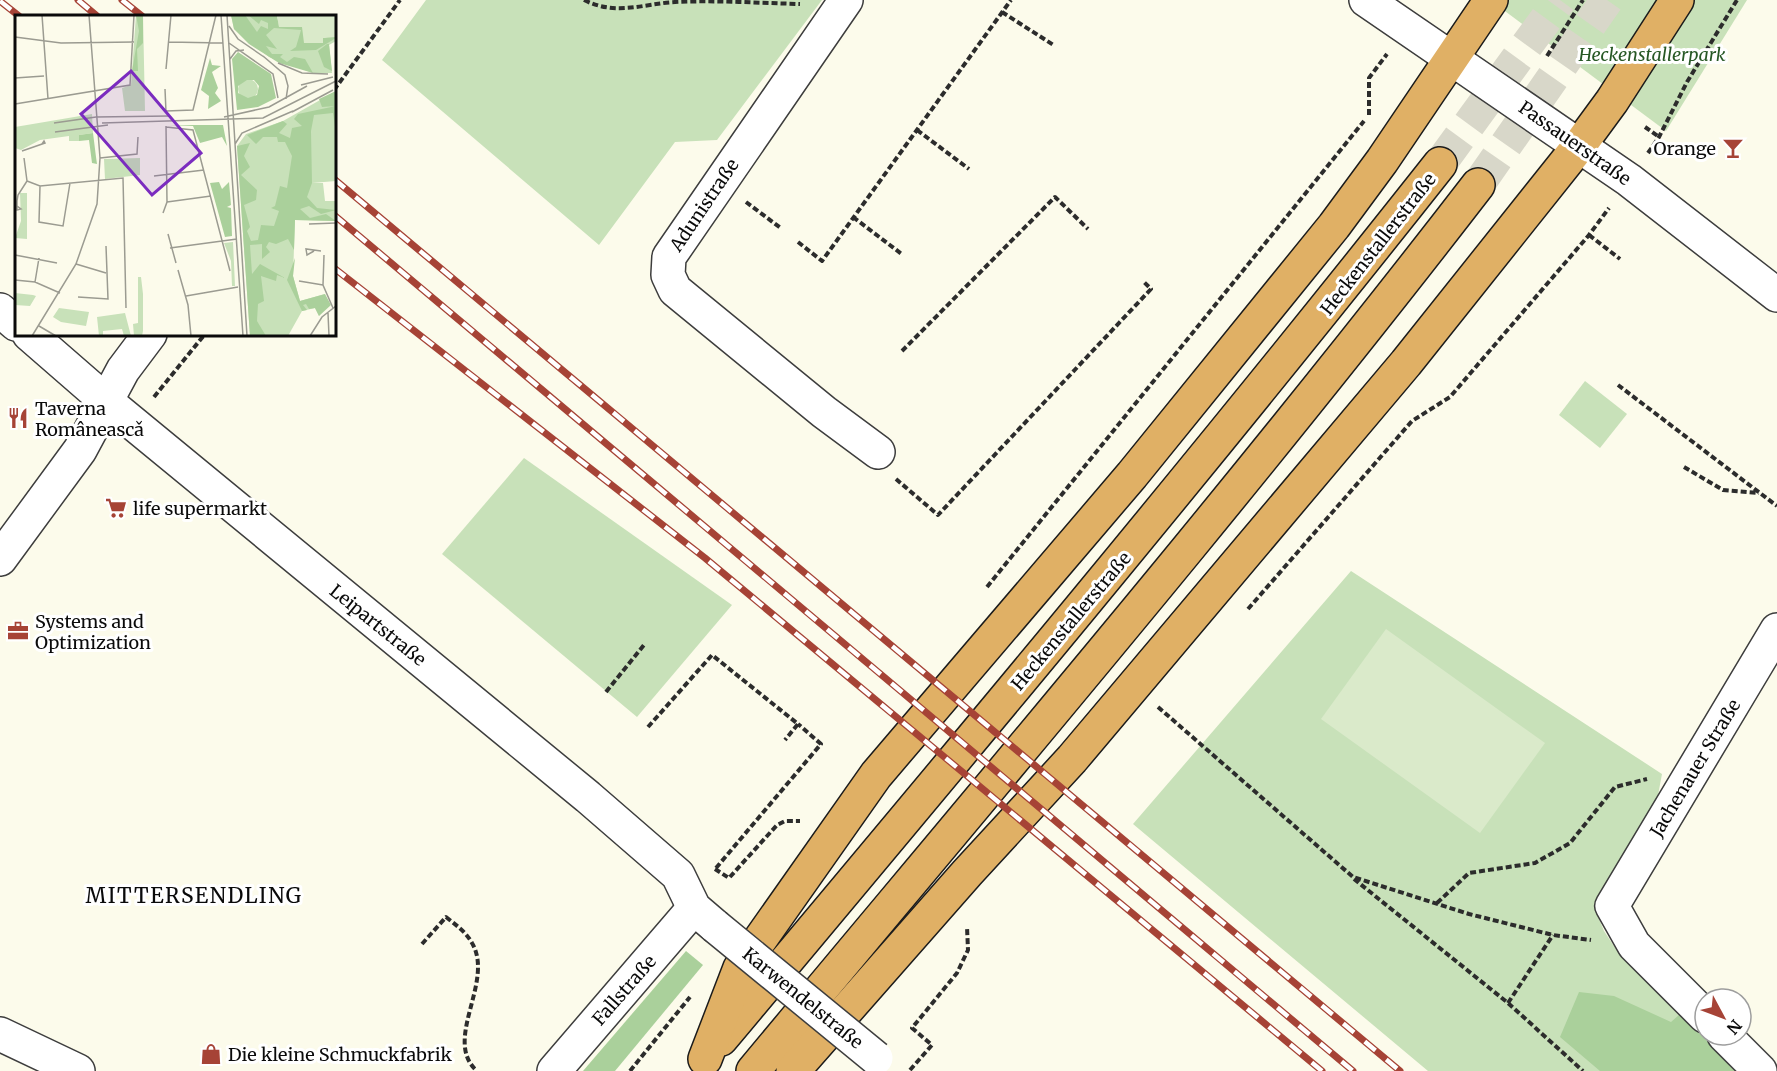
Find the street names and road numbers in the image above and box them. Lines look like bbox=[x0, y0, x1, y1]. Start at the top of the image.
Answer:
street label: Passauerstraße bbox=[1514, 96, 1636, 190]
street label: Adunistraße bbox=[664, 154, 744, 257]
street label: Heckenstallerstraße bbox=[1315, 168, 1441, 320]
street label: Heckenstallerstraße bbox=[1006, 547, 1136, 695]
street label: Leipartstraße bbox=[325, 579, 431, 671]
street label: Jachenauer Straße bbox=[1644, 695, 1745, 842]
street label: Karwendelstraße bbox=[738, 942, 868, 1054]
street label: Fallstraße bbox=[587, 950, 661, 1030]

